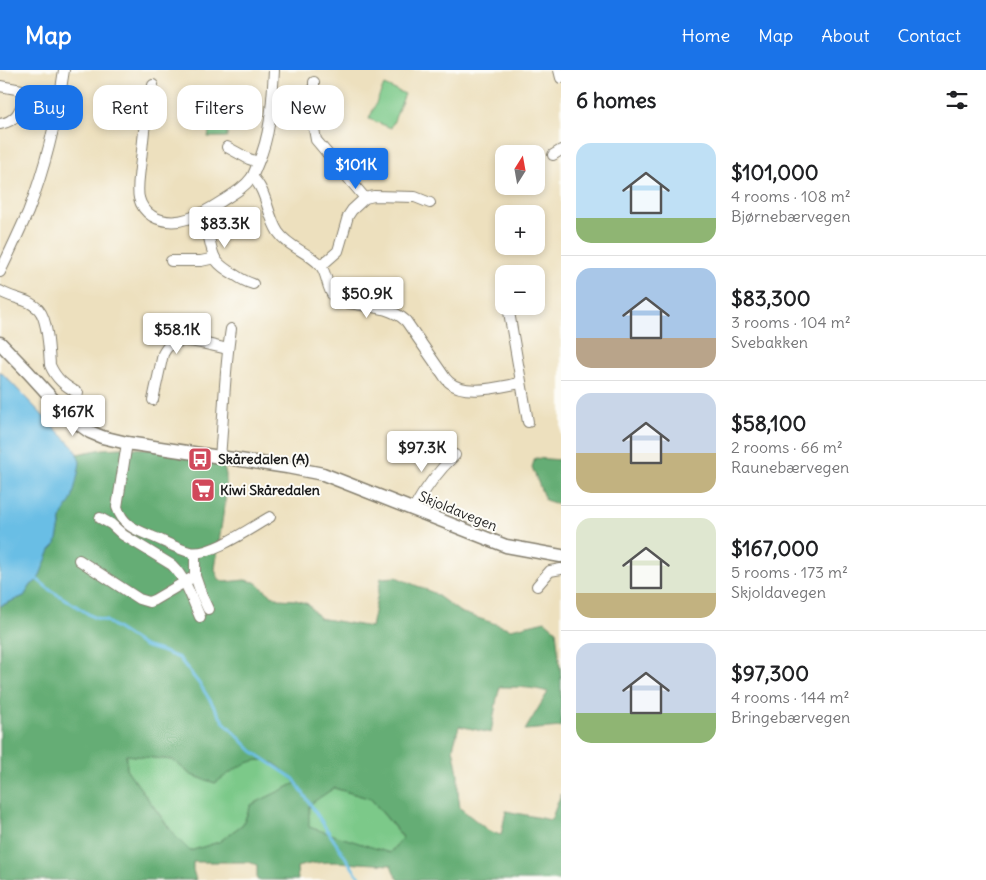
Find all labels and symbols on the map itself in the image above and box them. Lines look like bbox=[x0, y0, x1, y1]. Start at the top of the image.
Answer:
north arrow bbox=[495, 145, 545, 195]
pin: $101K bbox=[321, 148, 391, 190]
pin: $83.3K bbox=[184, 206, 266, 249]
pin: $50.9K bbox=[326, 276, 408, 319]
pin: $58.1K bbox=[136, 312, 218, 355]
pin: $167K bbox=[38, 394, 108, 437]
pin: $97.3K bbox=[381, 430, 463, 473]
bus stop icon: Skåredalen (A) bbox=[187, 446, 213, 472]
place label: Skåredalen (A) bbox=[218, 450, 309, 468]
supermarket icon: Kiwi Skåredalen bbox=[190, 477, 216, 503]
place label: Kiwi Skåredalen bbox=[220, 481, 320, 499]
street label: Skjoldavegen bbox=[416, 487, 500, 535]

